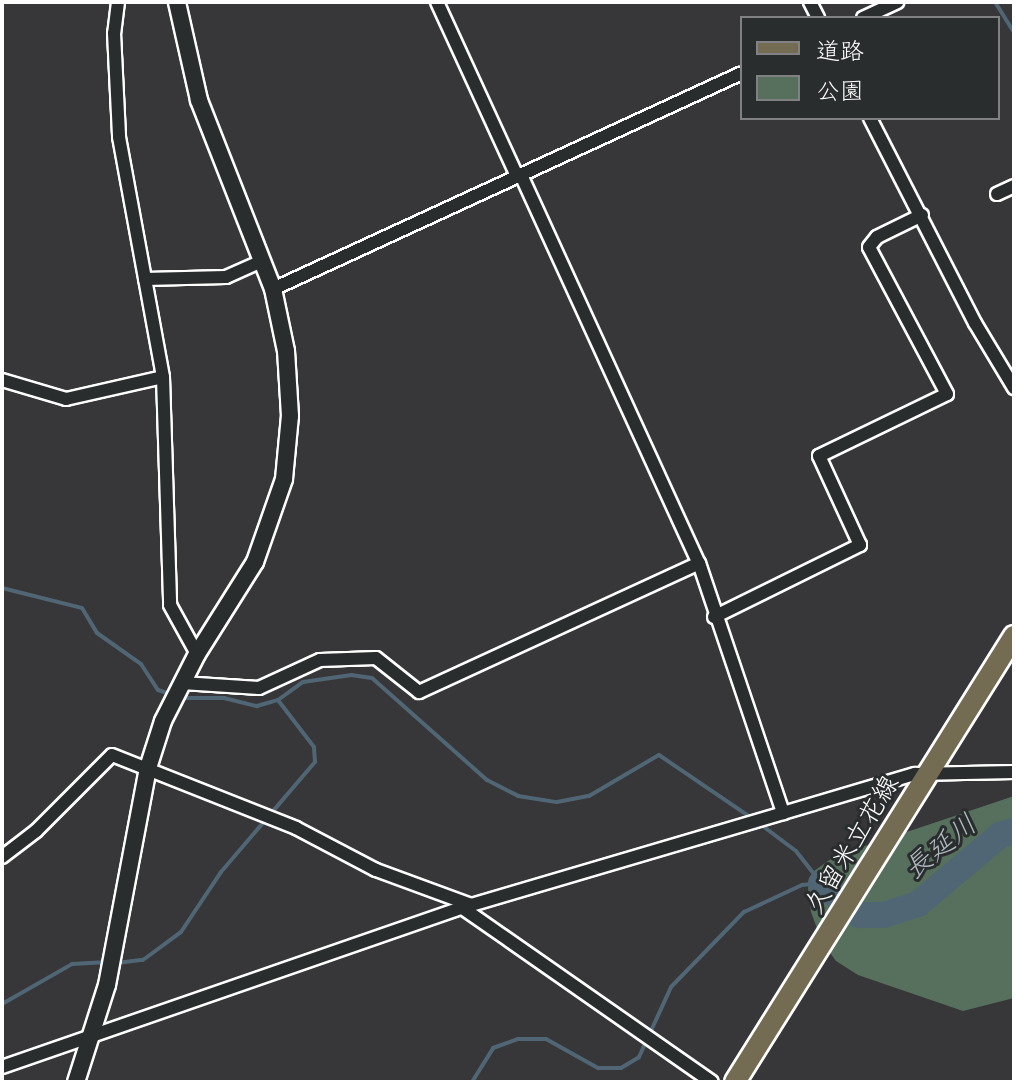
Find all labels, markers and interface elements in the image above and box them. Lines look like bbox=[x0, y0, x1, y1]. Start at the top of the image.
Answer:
legend bbox=[740, 16, 1000, 120]
text: 道路 bbox=[816, 34, 864, 65]
text: 公園 bbox=[816, 74, 864, 105]
street label: 久留米立花線 bbox=[797, 769, 905, 919]
water label: 長延川 bbox=[896, 806, 982, 884]

